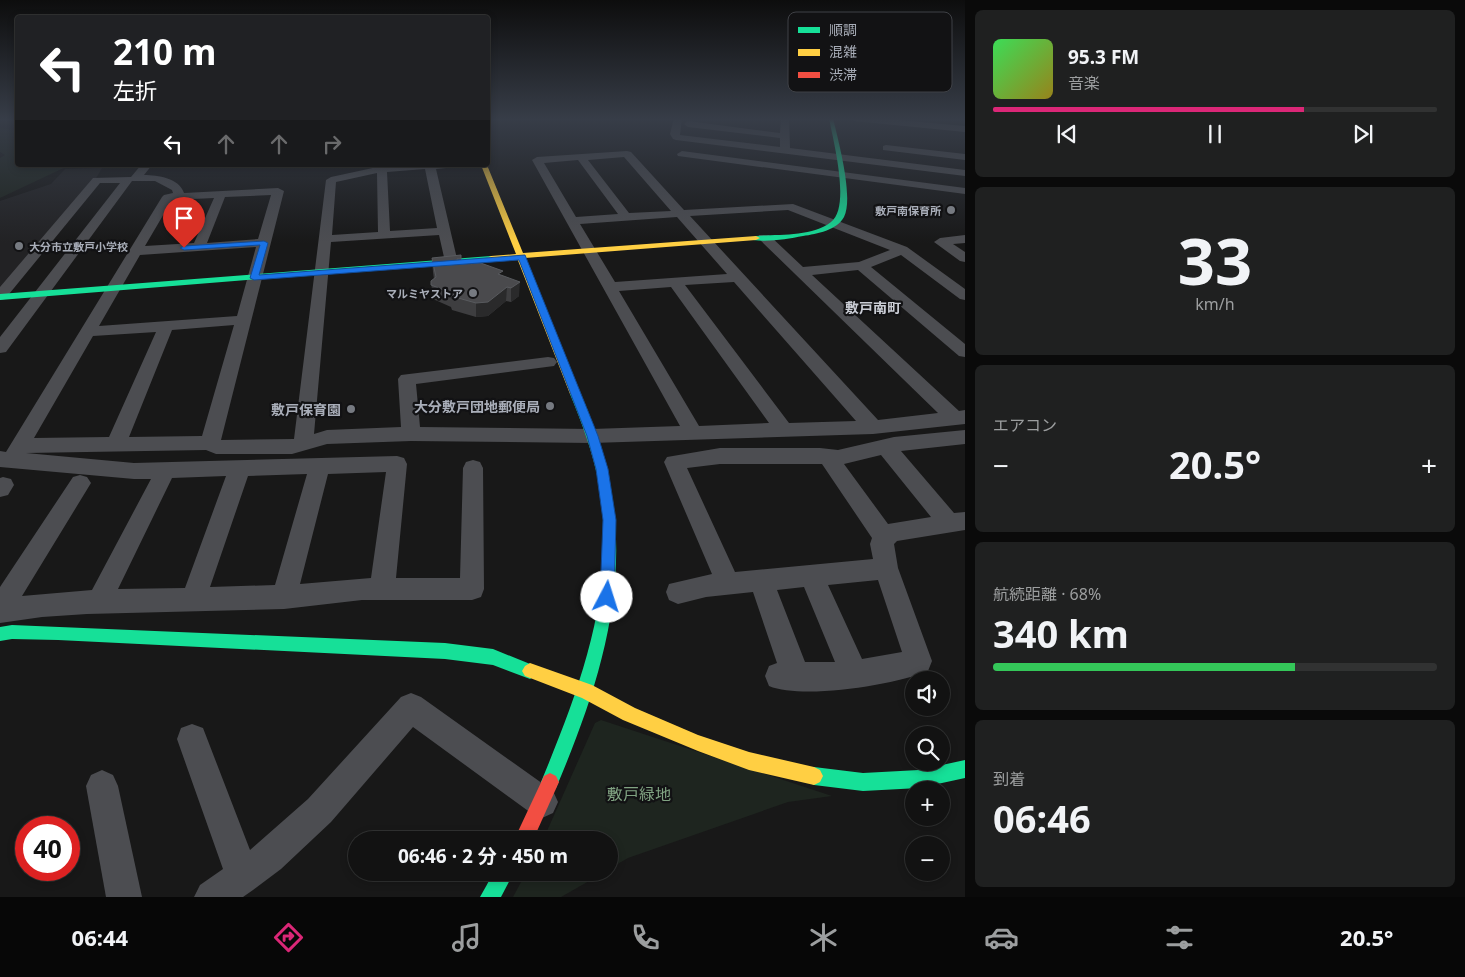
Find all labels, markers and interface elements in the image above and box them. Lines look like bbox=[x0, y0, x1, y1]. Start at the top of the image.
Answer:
legend bbox=[788, 12, 952, 92]
text: 順調 bbox=[829, 20, 857, 39]
text: 210 m bbox=[113, 28, 216, 75]
icon: left bbox=[30, 35, 95, 100]
text: 混雑 bbox=[829, 42, 857, 61]
text: 95.3 FM bbox=[1068, 44, 1139, 70]
text: 渋滞 bbox=[829, 65, 857, 84]
text: 音楽 bbox=[1068, 72, 1100, 94]
text: 左折 bbox=[113, 75, 157, 105]
icon: previous bbox=[1053, 120, 1081, 148]
icon: pause bbox=[1201, 120, 1229, 148]
icon: next bbox=[1349, 120, 1377, 148]
icon: left bbox=[159, 130, 187, 158]
icon: ahead bbox=[212, 130, 240, 158]
icon: ahead bbox=[265, 130, 293, 158]
icon: right bbox=[318, 130, 346, 158]
pin bbox=[163, 197, 205, 248]
place label: 敷戸南保育所 bbox=[875, 203, 941, 218]
icon: arrive bbox=[170, 204, 198, 232]
marker: 敷戸南保育所 bbox=[945, 204, 957, 216]
text: 33 bbox=[1178, 216, 1252, 304]
place label: 大分市立敷戸小学校 bbox=[29, 239, 128, 254]
marker: 大分市立敷戸小学校 bbox=[13, 240, 25, 252]
place label: マルミヤストア bbox=[386, 286, 463, 301]
marker: マルミヤストア bbox=[467, 287, 479, 299]
text: km/h bbox=[1195, 293, 1235, 315]
district label: 敷戸南町 bbox=[845, 298, 901, 317]
place label: 大分敷戸団地郵便局 bbox=[414, 397, 540, 416]
place label: 敷戸保育園 bbox=[271, 400, 341, 419]
marker: 大分敷戸団地郵便局 bbox=[544, 400, 556, 412]
marker: 敷戸保育園 bbox=[345, 403, 357, 415]
text: エアコン bbox=[993, 414, 1057, 436]
text: 20.5° bbox=[1169, 438, 1261, 490]
text: − bbox=[993, 446, 1009, 484]
text: + bbox=[1421, 446, 1437, 484]
position arrow bbox=[580, 570, 632, 622]
text: 航続距離 · 68% bbox=[993, 583, 1101, 605]
text: 340 km bbox=[993, 607, 1129, 659]
map controls bbox=[905, 671, 950, 881]
button: sound bbox=[905, 671, 950, 716]
button: search bbox=[905, 726, 950, 771]
text: 到着 bbox=[993, 768, 1025, 790]
button: + bbox=[905, 781, 950, 826]
park label: 敷戸緑地 bbox=[607, 783, 671, 805]
text: 06:46 bbox=[993, 792, 1091, 844]
speed limit sign: 40 bbox=[15, 816, 80, 881]
button: − bbox=[905, 836, 950, 881]
text: 06:46 · 2 分 · 450 m bbox=[398, 843, 568, 869]
icon: directions bbox=[271, 920, 306, 955]
icon: music bbox=[449, 920, 484, 955]
icon: phone bbox=[628, 920, 663, 955]
icon: climate bbox=[806, 920, 841, 955]
icon: car bbox=[984, 920, 1019, 955]
icon: filters bbox=[1162, 920, 1197, 955]
text: 06:44 bbox=[72, 922, 128, 952]
text: 20.5° bbox=[1340, 922, 1393, 952]

